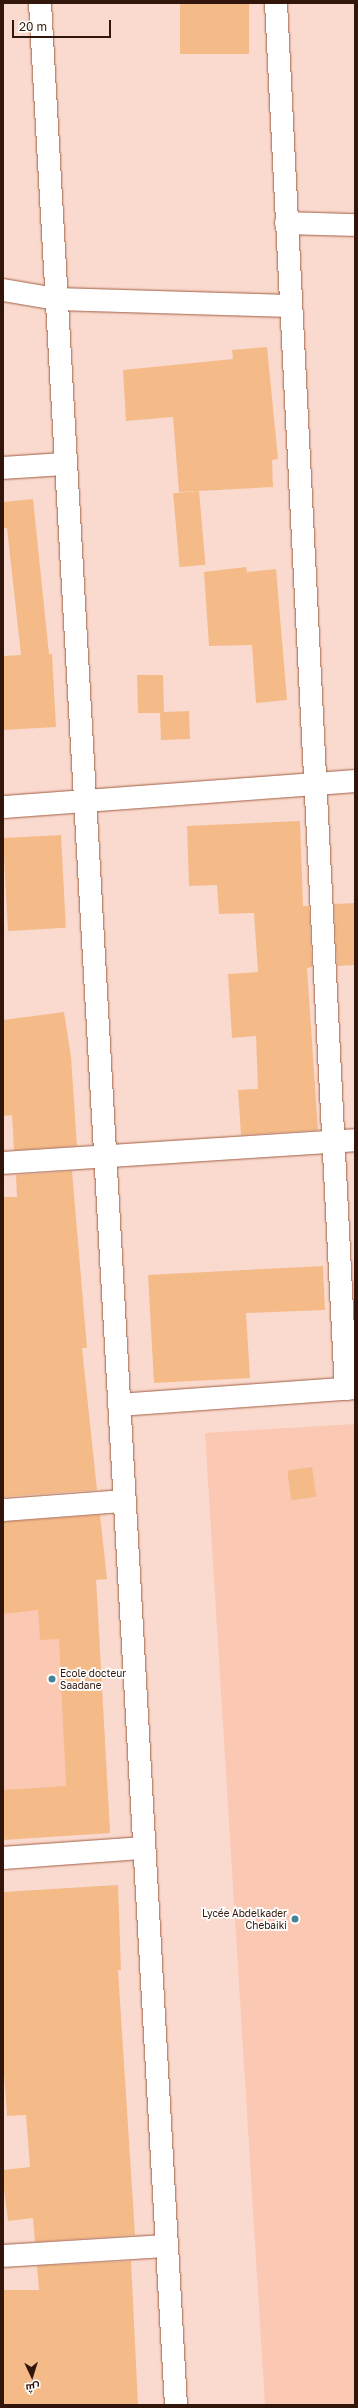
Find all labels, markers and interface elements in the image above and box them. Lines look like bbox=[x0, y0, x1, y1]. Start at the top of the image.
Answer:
scale bar bbox=[14, 12, 113, 38]
text: 20 m bbox=[19, 19, 47, 34]
place label: Ecole docteur Saadane bbox=[60, 1667, 126, 1690]
marker: Ecole docteur Saadane bbox=[47, 1674, 57, 1684]
place label: Lycée Abdelkader Chebaiki bbox=[202, 1907, 287, 1930]
marker: Lycée Abdelkader Chebaiki bbox=[290, 1914, 300, 1924]
north arrow bbox=[12, 2356, 52, 2396]
text: ش bbox=[25, 2381, 40, 2395]

